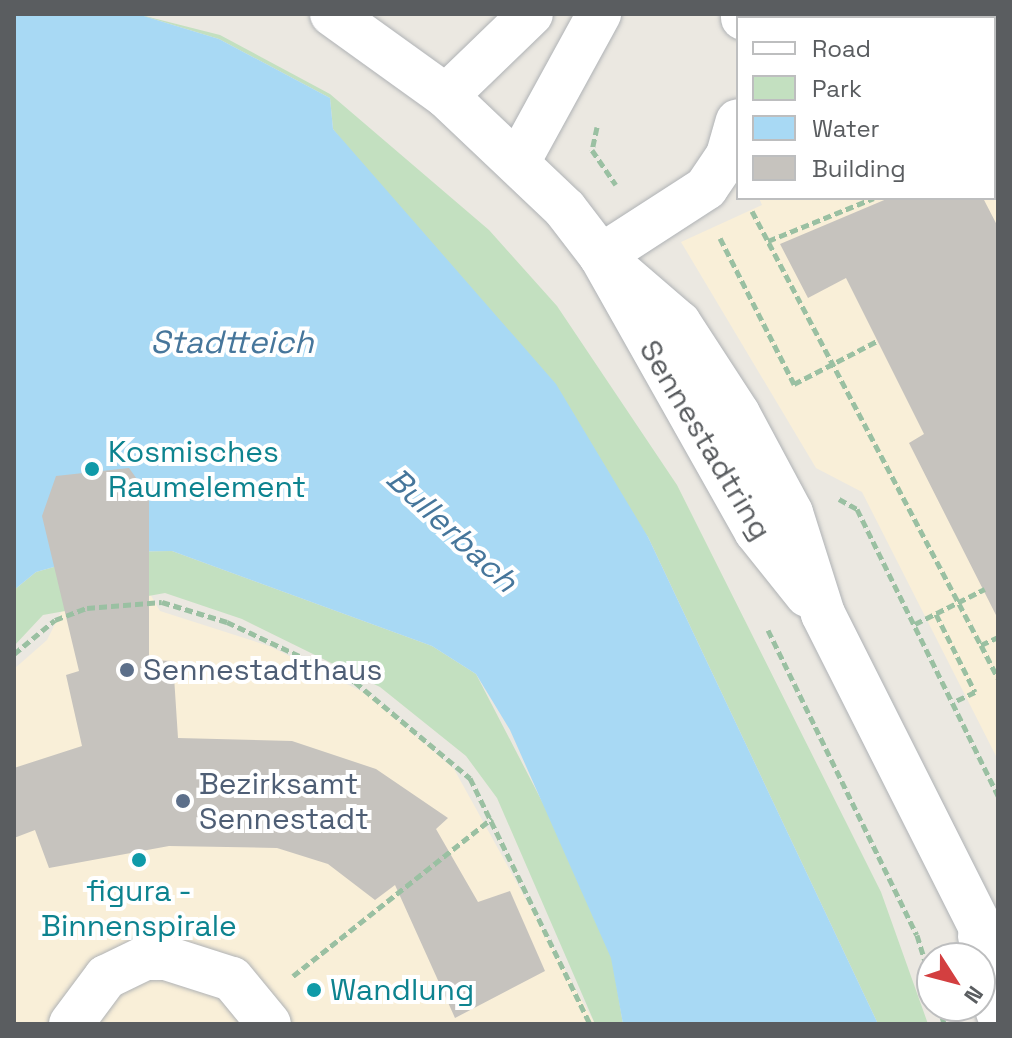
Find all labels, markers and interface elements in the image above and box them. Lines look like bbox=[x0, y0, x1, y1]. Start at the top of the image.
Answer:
legend bbox=[736, 16, 996, 200]
text: Road bbox=[812, 33, 871, 64]
text: Park bbox=[812, 73, 862, 104]
text: Water bbox=[812, 113, 880, 144]
text: Building bbox=[812, 153, 906, 184]
water label: Stadtteich bbox=[150, 323, 314, 361]
street label: Sennestadtring bbox=[631, 334, 779, 546]
place label: Kosmisches Raumelement bbox=[108, 434, 306, 504]
marker: Kosmisches Raumelement bbox=[83, 460, 101, 478]
water label: Bullerbach bbox=[379, 460, 525, 600]
place label: Sennestadthaus bbox=[143, 652, 382, 688]
marker: Sennestadthaus bbox=[118, 661, 136, 679]
place label: Bezirksamt Sennestadt bbox=[199, 766, 369, 836]
marker: Bezirksamt Sennestadt bbox=[174, 792, 192, 810]
marker: figura - Binnenspirale bbox=[130, 851, 148, 869]
place label: figura - Binnenspirale bbox=[41, 873, 237, 944]
north arrow bbox=[916, 942, 996, 1022]
place label: Wandlung bbox=[330, 972, 474, 1008]
marker: Wandlung bbox=[305, 981, 323, 999]
text: N bbox=[958, 981, 989, 1009]

